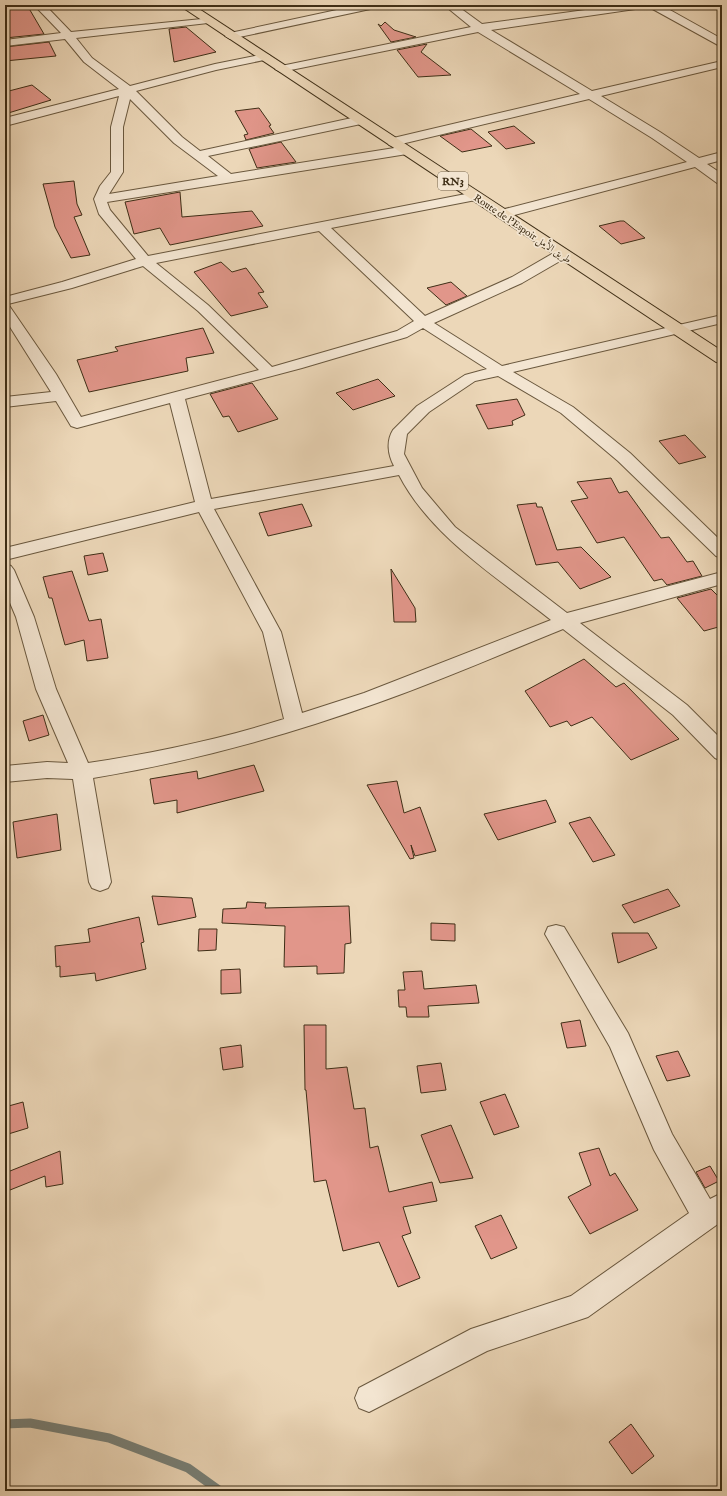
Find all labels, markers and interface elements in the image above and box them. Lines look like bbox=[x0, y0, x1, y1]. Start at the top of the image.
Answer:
road number: RN3 bbox=[438, 172, 468, 190]
street label: Route de l’Espoir طريق الأمل bbox=[471, 191, 574, 267]

